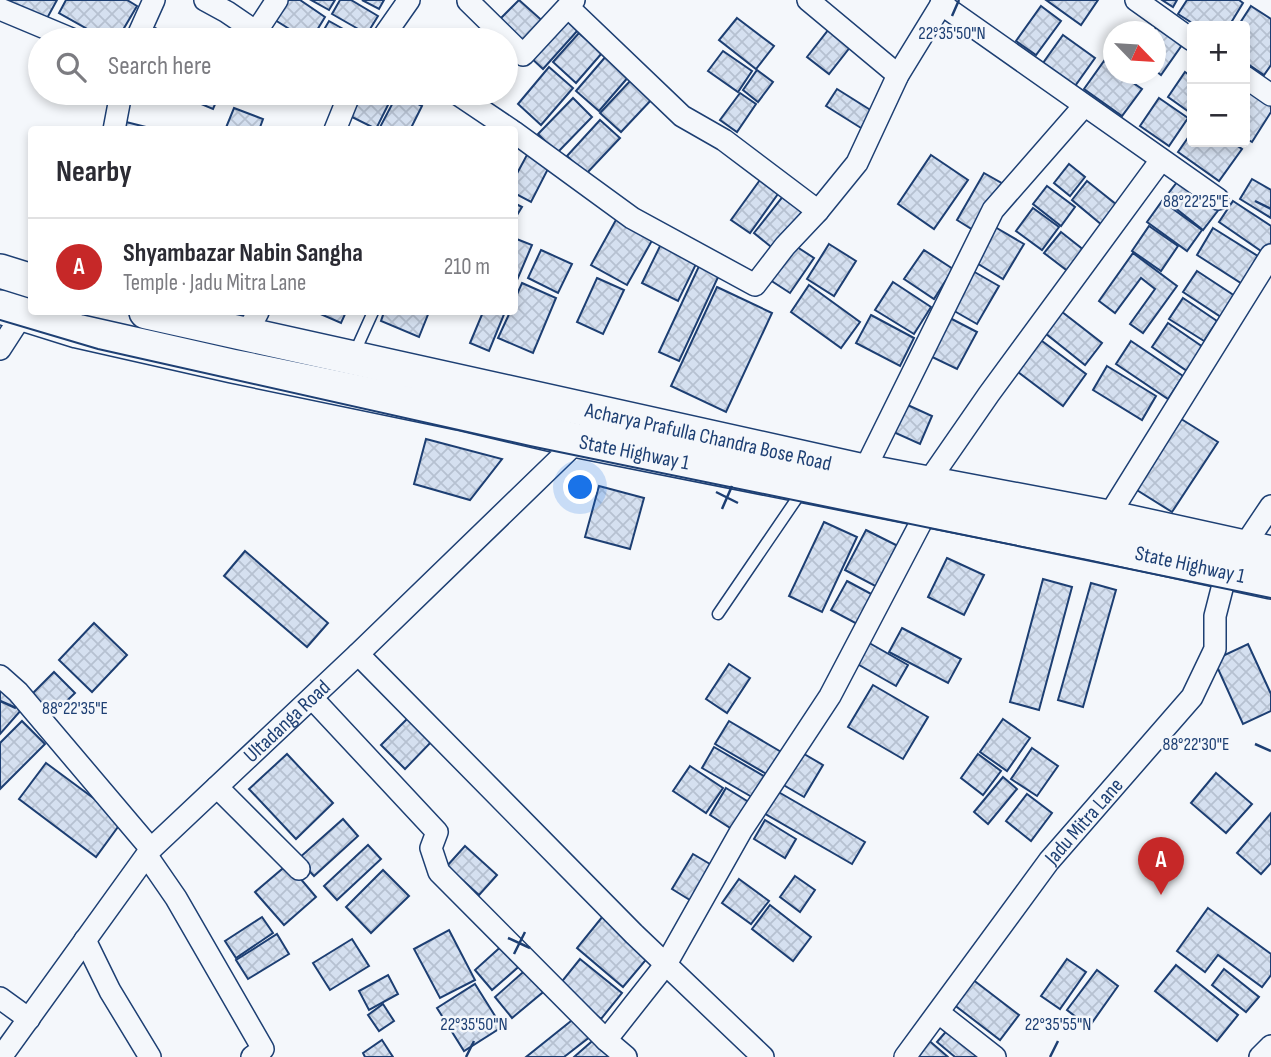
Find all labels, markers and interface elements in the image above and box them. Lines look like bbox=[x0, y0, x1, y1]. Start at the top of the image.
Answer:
north arrow bbox=[1103, 21, 1166, 84]
map controls bbox=[1187, 21, 1250, 147]
button: + bbox=[1187, 21, 1250, 84]
text: 22°35'50"N bbox=[918, 23, 986, 44]
search box bbox=[28, 28, 518, 105]
icon: search bbox=[52, 48, 90, 86]
text: Search here bbox=[108, 51, 211, 82]
button: − bbox=[1187, 84, 1250, 147]
text: Nearby bbox=[56, 154, 132, 190]
text: 88°22'25"E bbox=[1163, 191, 1229, 212]
text: Shyambazar Nabin Sangha bbox=[123, 238, 363, 269]
text: A bbox=[74, 253, 84, 281]
text: 210 m bbox=[444, 253, 490, 281]
text: Temple · Jadu Mitra Lane bbox=[123, 269, 306, 297]
street label: Acharya Prafulla Chandra Bose Road bbox=[582, 397, 834, 476]
street label: State Highway 1 bbox=[577, 429, 692, 476]
your location bbox=[563, 470, 597, 504]
street label: State Highway 1 bbox=[1133, 541, 1248, 589]
street label: Ultadanga Road bbox=[239, 675, 335, 768]
text: 88°22'35"E bbox=[42, 698, 108, 719]
text: 88°22'30"E bbox=[1163, 734, 1229, 755]
street label: Jadu Mitra Lane bbox=[1039, 773, 1129, 871]
pin: A bbox=[1138, 837, 1184, 895]
text: 22°35'50"N bbox=[440, 1014, 508, 1035]
text: 22°35'55"N bbox=[1025, 1014, 1091, 1035]

